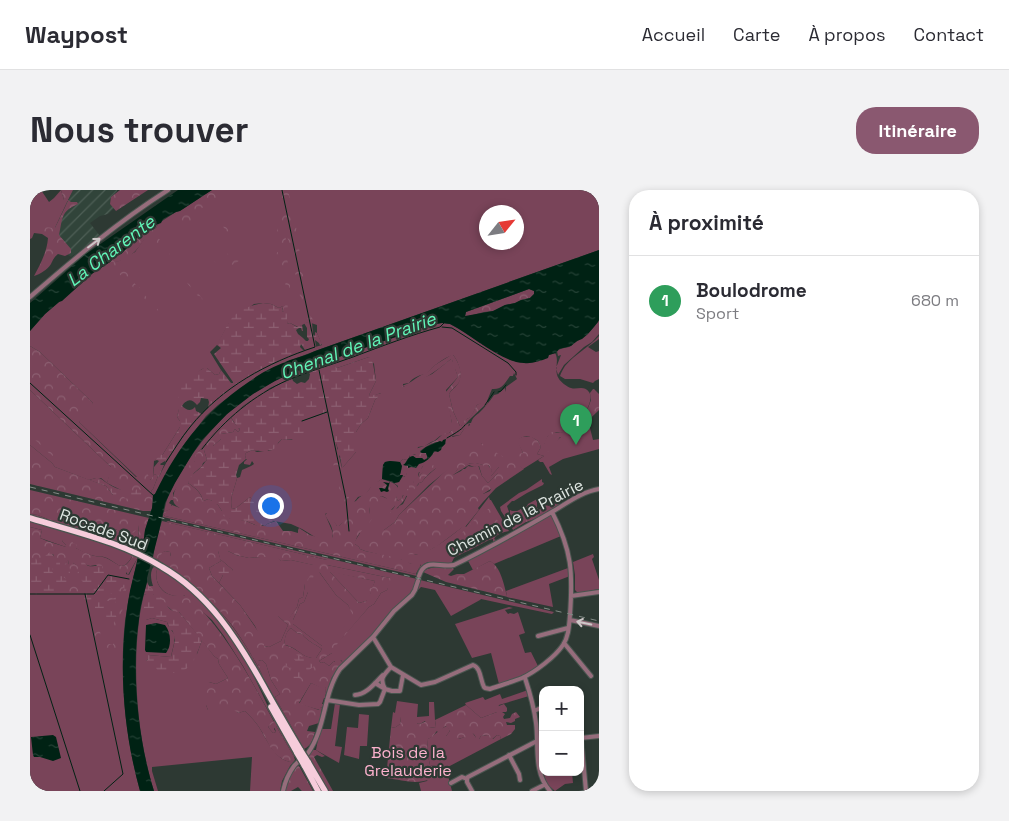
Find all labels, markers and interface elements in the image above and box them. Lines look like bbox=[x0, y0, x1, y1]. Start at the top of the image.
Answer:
text: Waypost bbox=[25, 19, 128, 50]
text: Accueil bbox=[642, 23, 705, 46]
text: Carte bbox=[733, 23, 780, 46]
text: À propos bbox=[808, 23, 886, 46]
text: Contact bbox=[914, 23, 984, 46]
button: Itinéraire bbox=[856, 107, 979, 154]
text: Nous trouver bbox=[30, 108, 249, 152]
north arrow bbox=[479, 205, 524, 250]
water label: La Charente bbox=[62, 209, 160, 291]
text: À proximité bbox=[649, 209, 764, 236]
one-way arrow bbox=[87, 238, 101, 248]
text: Boulodrome bbox=[696, 278, 807, 303]
text: 1 bbox=[661, 290, 669, 311]
text: 680 m bbox=[911, 290, 959, 311]
text: Sport bbox=[696, 303, 739, 324]
water label: Chenal de la Prairie bbox=[277, 306, 440, 384]
pin: 1 bbox=[560, 404, 592, 445]
street label: Chemin de la Prairie bbox=[444, 474, 587, 561]
your location bbox=[258, 493, 284, 519]
street label: Rocade Sud bbox=[57, 504, 151, 555]
one-way arrow bbox=[577, 617, 593, 627]
map controls bbox=[539, 686, 584, 776]
button: + bbox=[539, 686, 584, 731]
button: − bbox=[539, 731, 584, 776]
park label: Bois de la Grelauderie bbox=[364, 742, 452, 781]

